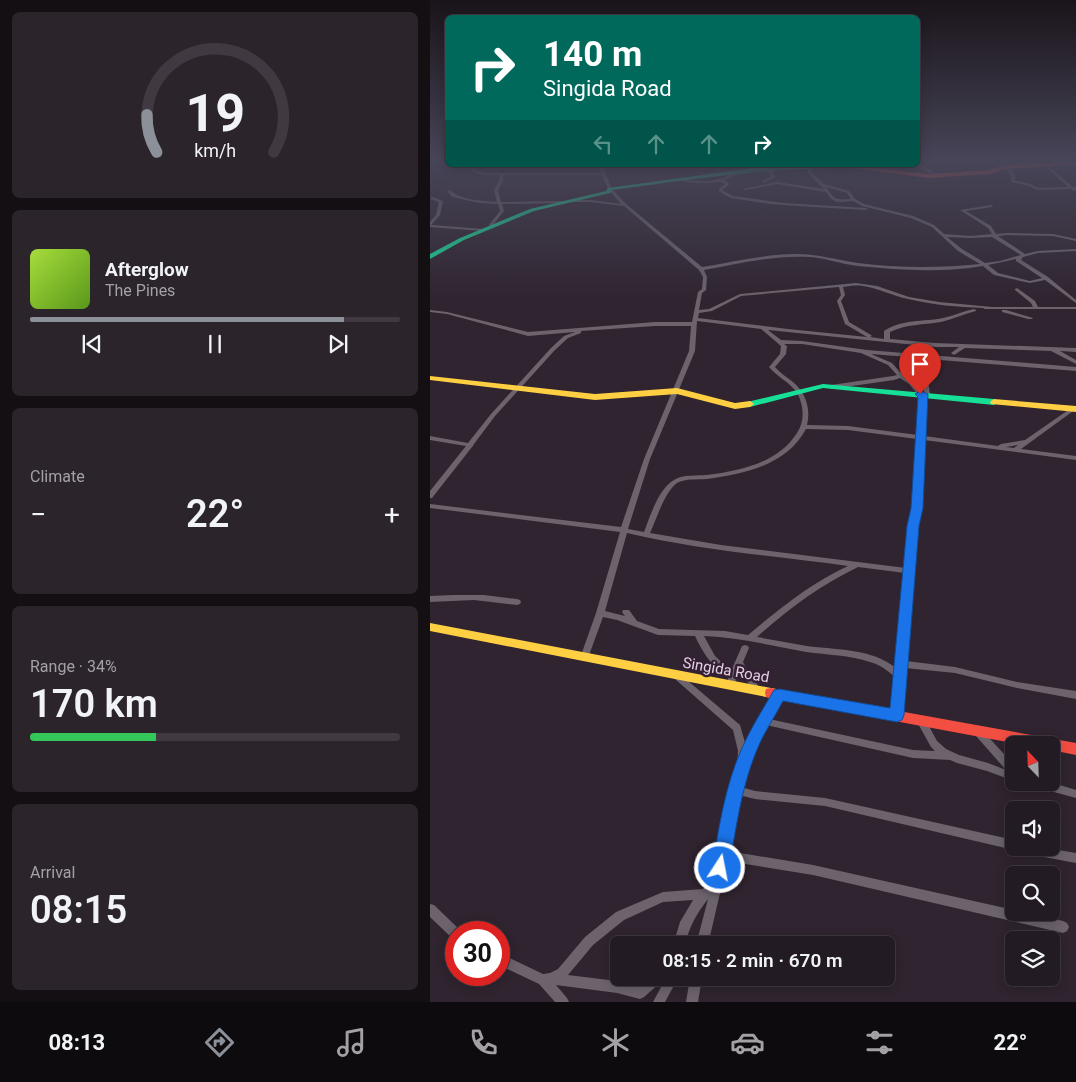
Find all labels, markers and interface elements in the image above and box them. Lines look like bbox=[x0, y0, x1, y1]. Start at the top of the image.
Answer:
text: 140 m bbox=[543, 34, 642, 75]
icon: right bbox=[460, 35, 525, 100]
text: Singida Road bbox=[543, 76, 672, 101]
text: 19 bbox=[185, 83, 245, 144]
icon: left bbox=[589, 130, 617, 158]
icon: ahead bbox=[642, 130, 670, 158]
icon: ahead bbox=[695, 130, 723, 158]
icon: right bbox=[748, 130, 776, 158]
text: km/h bbox=[194, 140, 236, 161]
text: Afterglow bbox=[105, 258, 189, 281]
text: The Pines bbox=[105, 281, 175, 300]
icon: previous bbox=[78, 330, 106, 358]
icon: pause bbox=[201, 330, 229, 358]
icon: next bbox=[324, 330, 352, 358]
pin bbox=[899, 343, 941, 394]
icon: arrive bbox=[906, 350, 934, 378]
text: Climate bbox=[30, 467, 85, 486]
text: 22° bbox=[186, 492, 244, 536]
text: − bbox=[30, 498, 46, 531]
text: + bbox=[384, 498, 400, 531]
street label: Singida Road bbox=[681, 654, 771, 686]
text: Range · 34% bbox=[30, 657, 117, 676]
text: 170 km bbox=[30, 682, 158, 726]
north arrow bbox=[1005, 736, 1060, 791]
map controls bbox=[1005, 736, 1060, 986]
button: sound bbox=[1005, 801, 1060, 856]
position arrow bbox=[693, 841, 745, 893]
text: Arrival bbox=[30, 863, 75, 882]
button: search bbox=[1005, 866, 1060, 921]
text: 08:15 bbox=[30, 888, 127, 932]
speed limit sign: 30 bbox=[445, 921, 510, 986]
button: layers bbox=[1005, 931, 1060, 986]
text: 08:15 · 2 min · 670 m bbox=[662, 949, 843, 972]
icon: directions bbox=[202, 1025, 237, 1060]
icon: music bbox=[334, 1025, 369, 1060]
icon: phone bbox=[466, 1025, 501, 1060]
icon: climate bbox=[598, 1025, 633, 1060]
icon: car bbox=[730, 1025, 765, 1060]
icon: filters bbox=[862, 1025, 897, 1060]
text: 08:13 bbox=[48, 1030, 105, 1055]
text: 22° bbox=[994, 1030, 1027, 1055]

